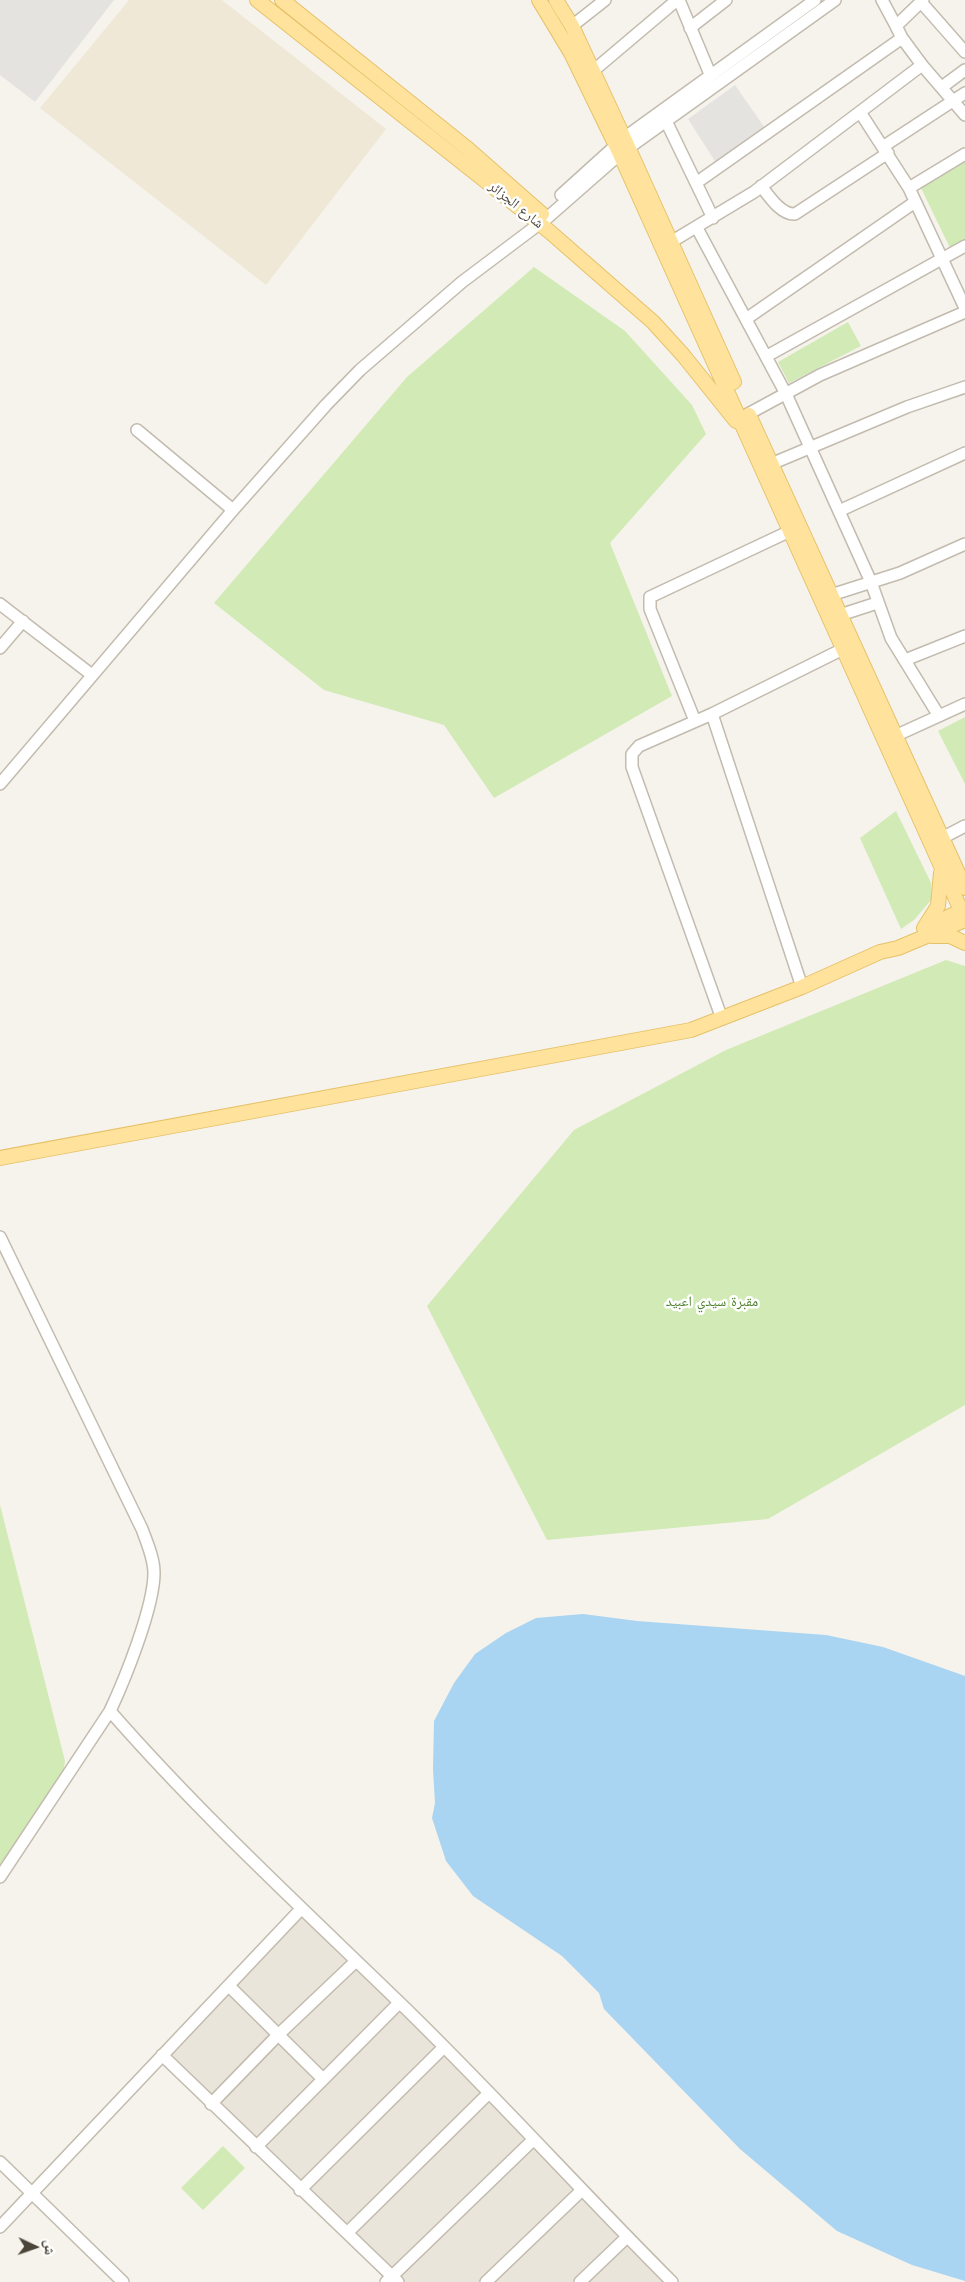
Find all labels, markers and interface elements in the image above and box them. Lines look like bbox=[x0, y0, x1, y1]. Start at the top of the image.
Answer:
street label: شارع الجزائر bbox=[485, 178, 547, 232]
park label: مقبرة سيدي اعبيد bbox=[666, 1294, 758, 1310]
north arrow bbox=[10, 2222, 60, 2272]
text: ش bbox=[42, 2240, 58, 2256]

